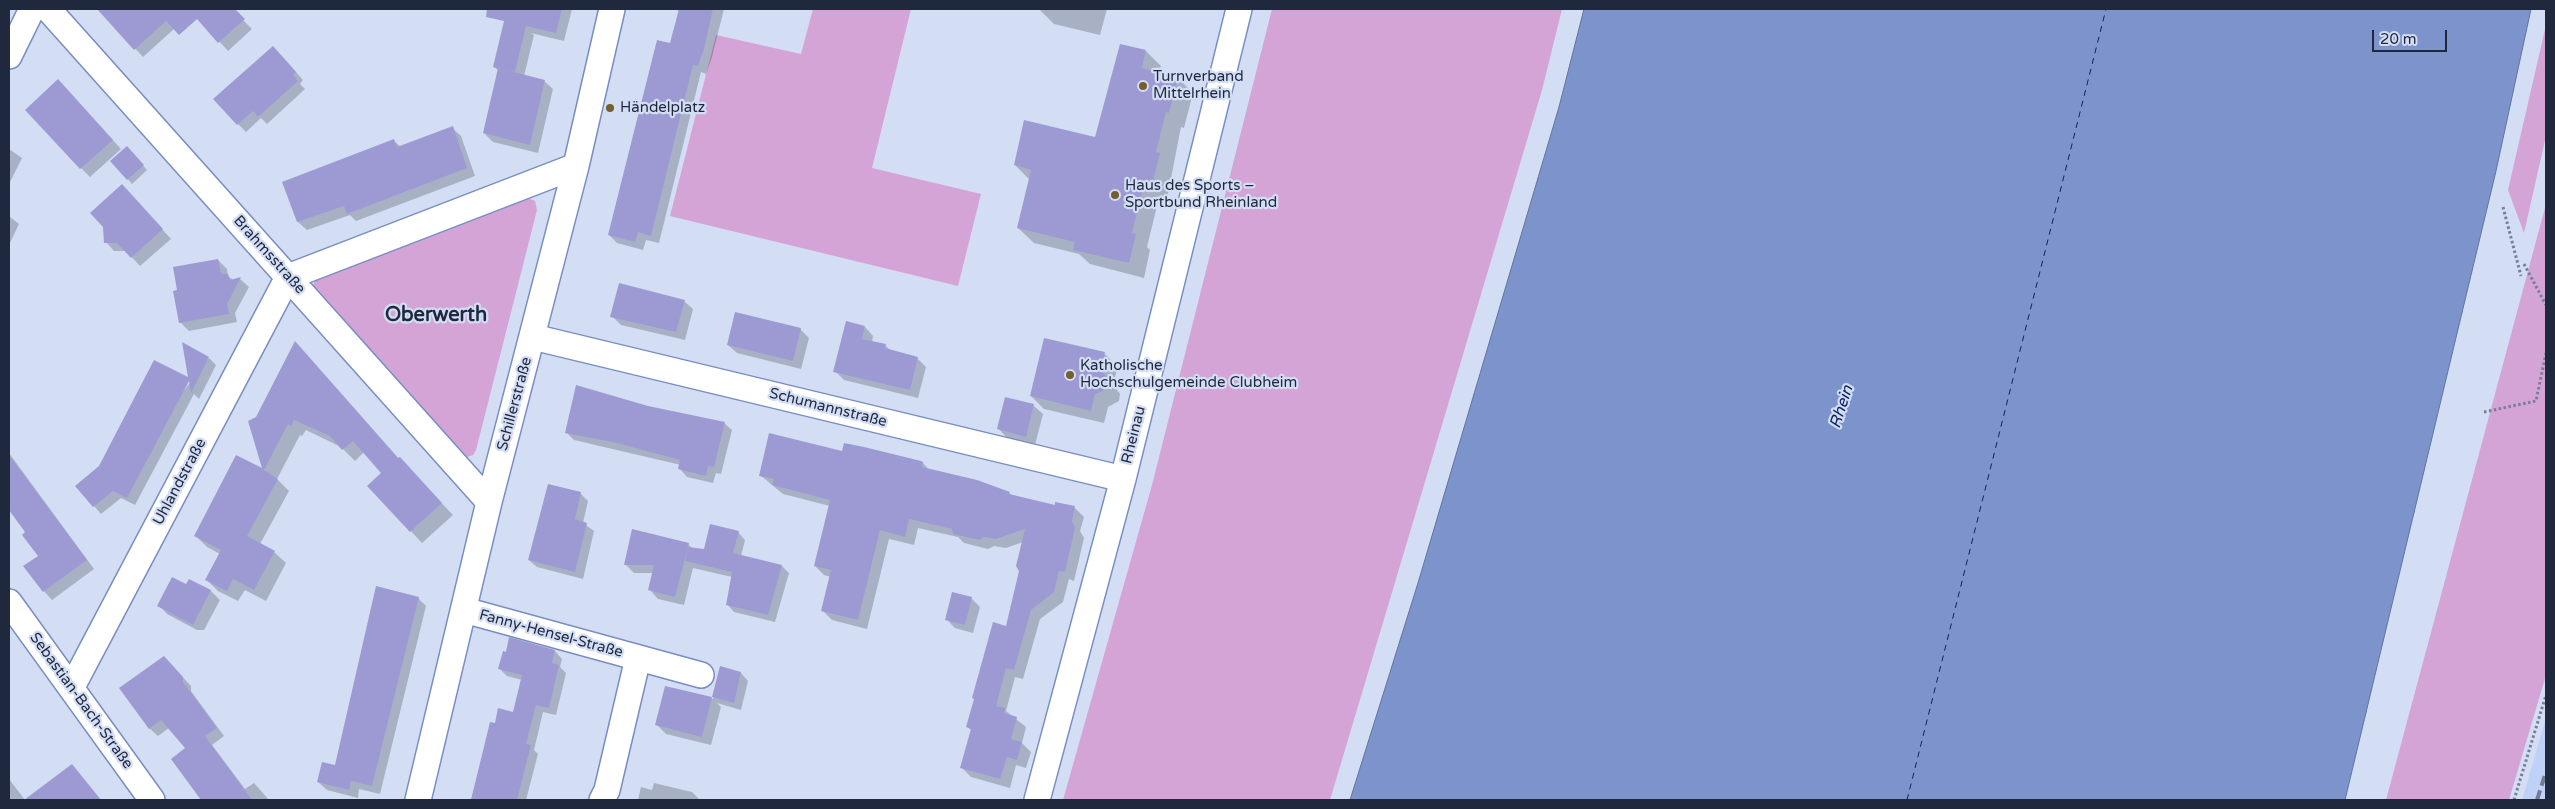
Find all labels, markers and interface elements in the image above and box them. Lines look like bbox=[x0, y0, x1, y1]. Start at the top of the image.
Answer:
scale bar bbox=[2375, 20, 2450, 52]
text: 20 m bbox=[2380, 30, 2417, 48]
place label: Turnverband Mittelrhein bbox=[1153, 68, 1244, 103]
marker: Turnverband Mittelrhein bbox=[1137, 80, 1149, 92]
place label: Händelplatz bbox=[620, 99, 705, 117]
marker: Händelplatz bbox=[604, 102, 616, 114]
place label: Haus des Sports – Sportbund Rheinland bbox=[1125, 177, 1277, 212]
marker: Haus des Sports – Sportbund Rheinland bbox=[1109, 189, 1121, 201]
street label: Brahmsstraße bbox=[229, 212, 309, 298]
district label: Oberwerth bbox=[385, 304, 487, 328]
street label: Schillerstraße bbox=[494, 355, 536, 453]
place label: Katholische Hochschulgemeinde Clubheim bbox=[1080, 357, 1297, 392]
marker: Katholische Hochschulgemeinde Clubheim bbox=[1064, 369, 1076, 381]
water label: Rhein bbox=[1826, 383, 1858, 431]
street label: Schumannstraße bbox=[767, 385, 889, 431]
street label: Rheinau bbox=[1118, 404, 1150, 466]
street label: Uhlandstraße bbox=[150, 436, 210, 528]
street label: Fanny-Hensel-Straße bbox=[477, 606, 625, 662]
street label: Sebastian-Bach-Straße bbox=[25, 629, 137, 773]

